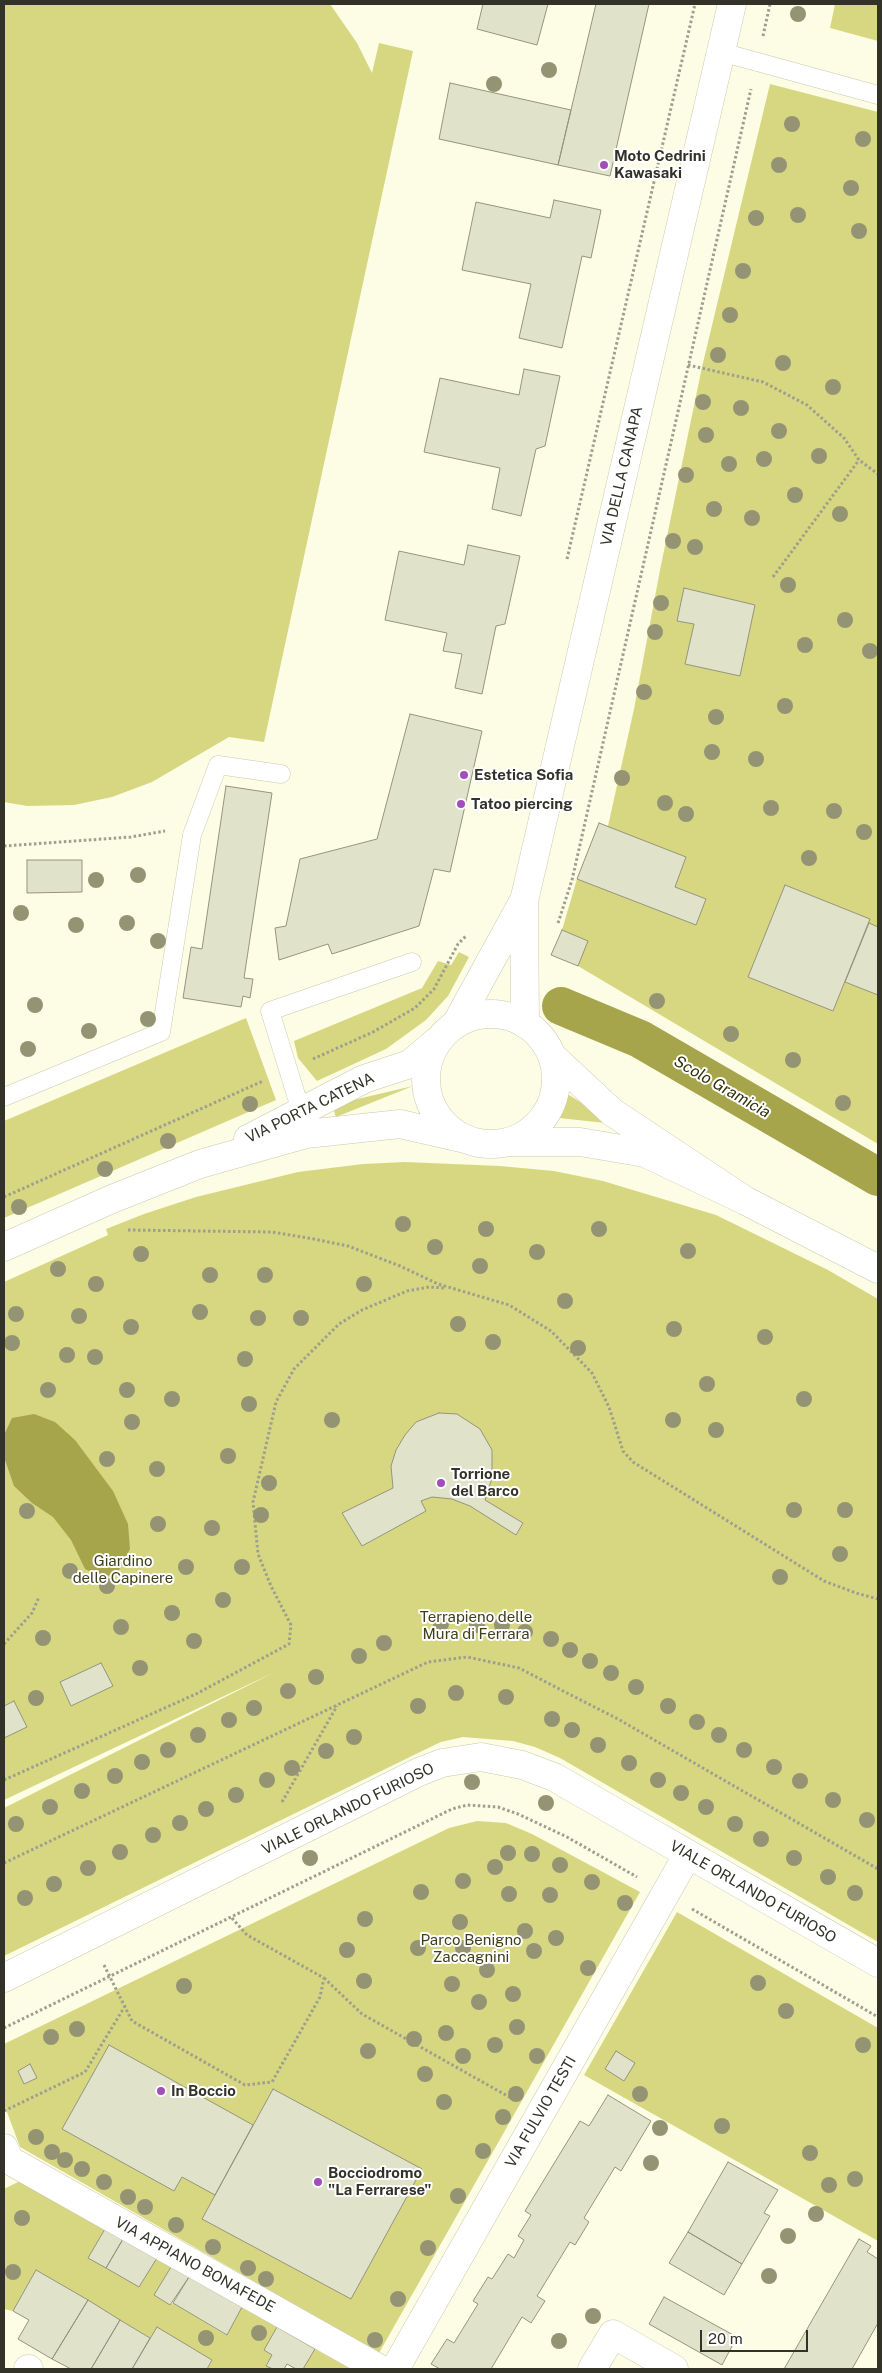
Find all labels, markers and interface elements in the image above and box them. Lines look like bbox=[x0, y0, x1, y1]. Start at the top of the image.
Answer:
place label: Moto Cedrini Kawasaki bbox=[614, 147, 706, 182]
marker: Moto Cedrini Kawasaki bbox=[598, 159, 610, 171]
street label: VIA DELLA CANAPA bbox=[597, 405, 647, 547]
place label: Estetica Sofia bbox=[474, 766, 573, 784]
marker: Estetica Sofia bbox=[458, 769, 470, 781]
place label: Tatoo piercing bbox=[471, 795, 573, 813]
marker: Tatoo piercing bbox=[455, 798, 467, 810]
water label: Scolo Gramicia bbox=[670, 1052, 774, 1122]
street label: VIA PORTA CATENA bbox=[243, 1069, 377, 1147]
place label: Torrione del Barco bbox=[451, 1465, 519, 1500]
marker: Torrione del Barco bbox=[435, 1477, 447, 1489]
park label: Giardino delle Capinere bbox=[73, 1552, 173, 1587]
park label: Terrapieno delle Mura di Ferrara bbox=[420, 1608, 532, 1643]
street label: VIALE ORLANDO FURIOSO bbox=[259, 1759, 437, 1859]
street label: VIALE ORLANDO FURIOSO bbox=[667, 1837, 839, 1947]
park label: Parco Benigno Zaccagnini bbox=[420, 1931, 522, 1966]
street label: VIA FULVIO TESTI bbox=[502, 2053, 580, 2171]
place label: In Boccio bbox=[171, 2082, 236, 2100]
marker: In Boccio bbox=[155, 2085, 167, 2097]
place label: Bocciodromo "La Ferrarese" bbox=[328, 2164, 431, 2199]
marker: Bocciodromo "La Ferrarese" bbox=[312, 2176, 324, 2188]
street label: VIA APPIANO BONAFEDE bbox=[112, 2213, 278, 2317]
scale bar bbox=[702, 2320, 810, 2352]
text: 20 m bbox=[708, 2330, 743, 2347]

